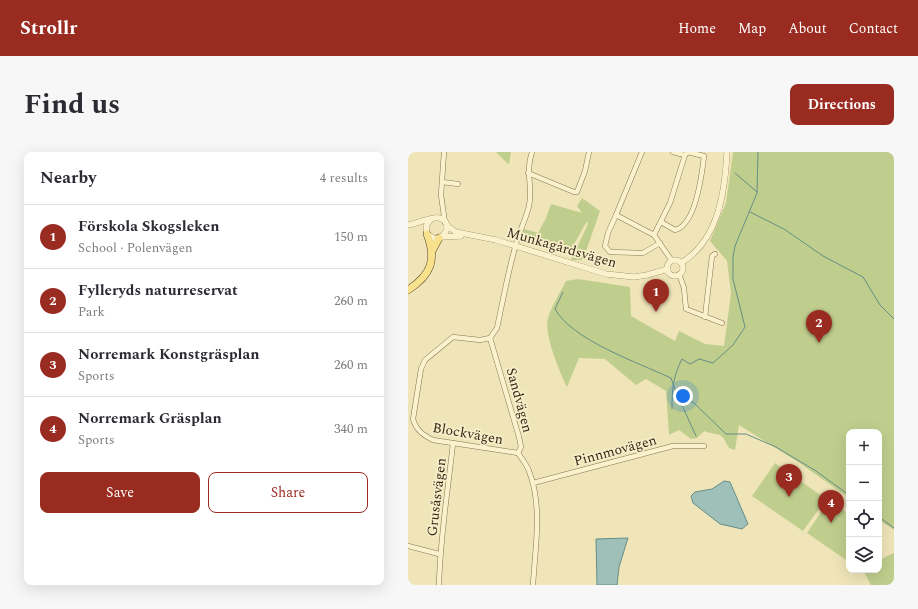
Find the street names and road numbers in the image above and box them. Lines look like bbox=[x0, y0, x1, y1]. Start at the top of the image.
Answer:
street label: Munkagårdsvägen bbox=[504, 222, 619, 273]
street label: Sandvägen bbox=[501, 365, 538, 435]
street label: Blockvägen bbox=[431, 417, 505, 450]
street label: Pinnmovägen bbox=[571, 429, 659, 472]
street label: Grusåsvägen bbox=[421, 457, 452, 538]

